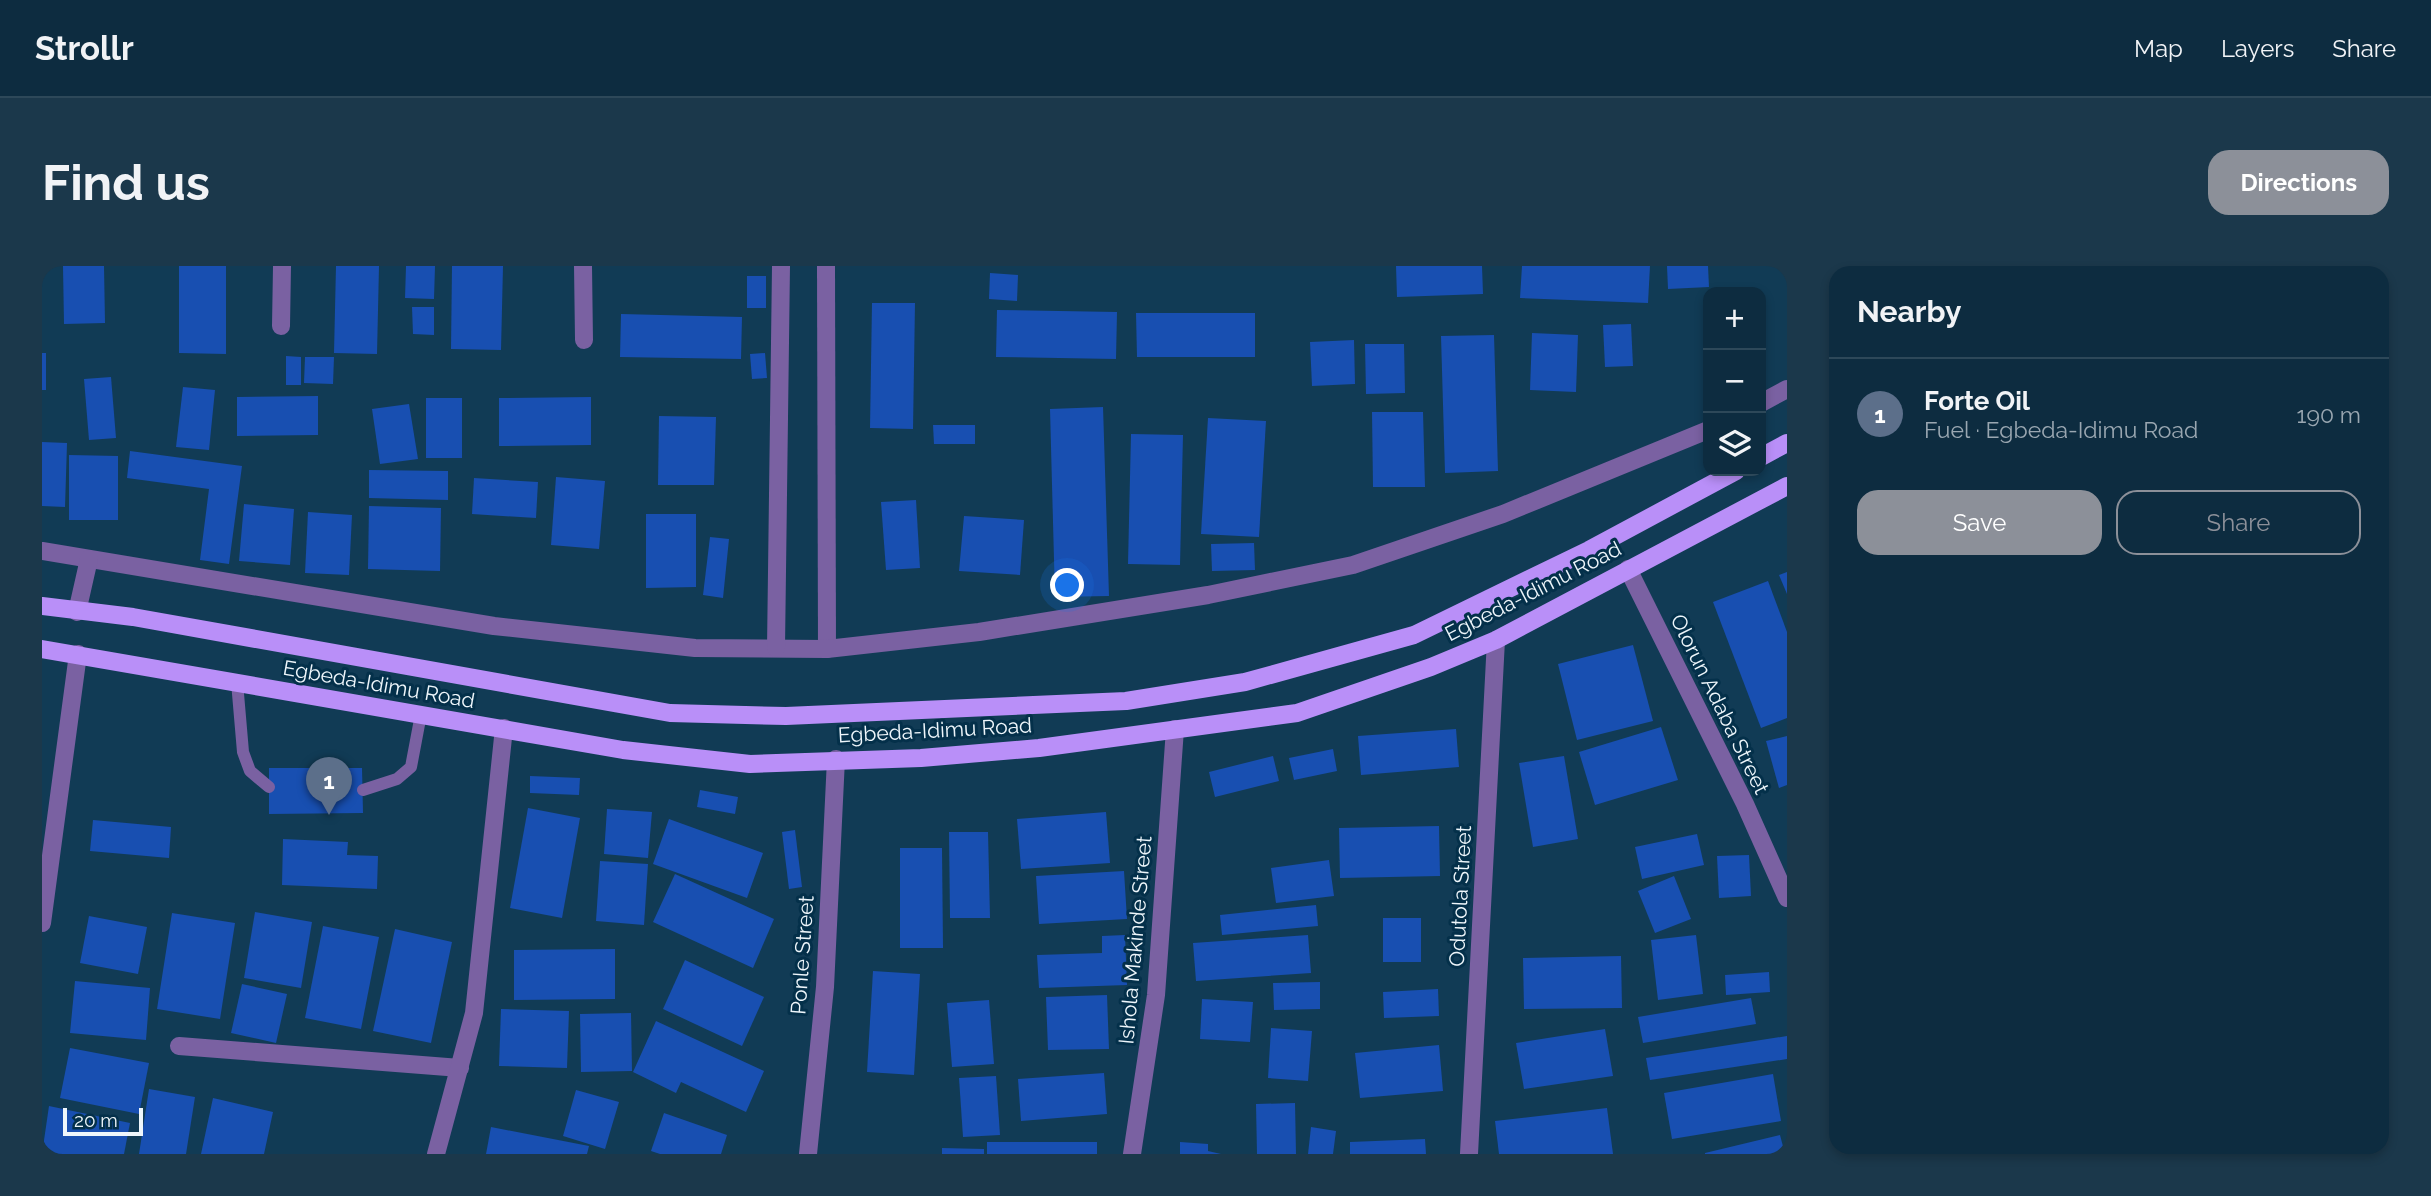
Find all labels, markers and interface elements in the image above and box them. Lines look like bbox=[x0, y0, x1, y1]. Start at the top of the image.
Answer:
text: Strollr bbox=[35, 29, 134, 68]
text: Map bbox=[2134, 34, 2183, 63]
text: Layers bbox=[2221, 34, 2294, 63]
text: Share bbox=[2332, 34, 2396, 63]
button: Directions bbox=[2208, 150, 2389, 215]
text: Find us bbox=[42, 154, 210, 211]
map controls bbox=[1703, 287, 1766, 476]
button: + bbox=[1703, 287, 1766, 350]
text: Nearby bbox=[1857, 294, 1961, 329]
button: − bbox=[1703, 350, 1766, 413]
text: Forte Oil bbox=[1924, 386, 2030, 416]
text: 1 bbox=[1874, 401, 1886, 428]
text: 190 m bbox=[2297, 401, 2361, 428]
button: layers bbox=[1703, 413, 1766, 476]
text: Fuel · Egbeda-Idimu Road bbox=[1924, 416, 2198, 443]
button: Save bbox=[1857, 490, 2102, 555]
button: Share bbox=[2116, 490, 2361, 555]
street label: Egbeda-Idimu Road bbox=[1441, 536, 1625, 646]
your location bbox=[1050, 568, 1084, 602]
street label: Olorun Adaba Street bbox=[1666, 610, 1774, 798]
street label: Egbeda-Idimu Road bbox=[281, 655, 477, 713]
street label: Egbeda-Idimu Road bbox=[837, 712, 1033, 748]
pin: 1 bbox=[306, 757, 352, 815]
street label: Odutola Street bbox=[1444, 825, 1476, 967]
street label: Ishola Makinde Street bbox=[1113, 835, 1157, 1045]
street label: Ponle Street bbox=[785, 895, 819, 1015]
scale bar bbox=[63, 1105, 144, 1137]
text: 20 m bbox=[74, 1109, 118, 1131]

